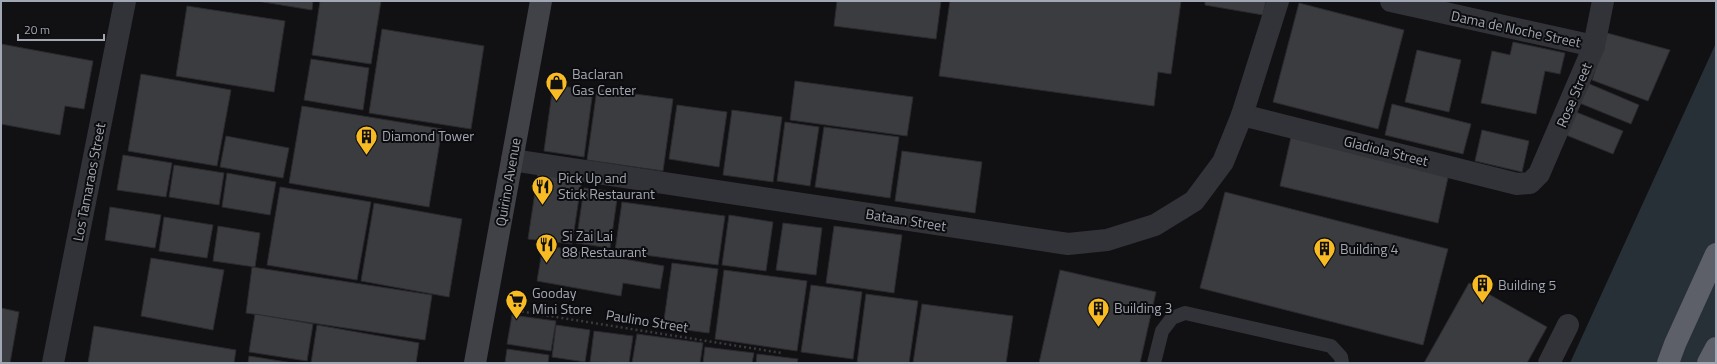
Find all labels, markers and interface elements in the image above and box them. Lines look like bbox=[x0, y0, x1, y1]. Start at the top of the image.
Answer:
street label: Dama de Noche Street bbox=[1449, 5, 1583, 53]
scale bar bbox=[18, 16, 104, 42]
text: 20 m bbox=[24, 20, 50, 39]
street label: Rose Street bbox=[1550, 59, 1597, 131]
place label: Baclaran Gas Center bbox=[572, 63, 636, 100]
shop icon: Baclaran Gas Center bbox=[543, 69, 569, 102]
street label: Los Tamaraos Street bbox=[67, 121, 110, 243]
building icon: Diamond Tower bbox=[353, 123, 379, 156]
place label: Diamond Tower bbox=[382, 125, 474, 146]
street label: Gladiola Street bbox=[1342, 130, 1431, 171]
street label: Quirino Avenue bbox=[489, 136, 526, 228]
place label: Pick Up and Stick Restaurant bbox=[558, 167, 655, 204]
restaurant icon: Pick Up and Stick Restaurant bbox=[529, 173, 555, 206]
street label: Bataan Street bbox=[864, 203, 948, 236]
place label: Si Zai Lai 88 Restaurant bbox=[562, 225, 647, 262]
restaurant icon: Si Zai Lai 88 Restaurant bbox=[534, 231, 560, 264]
building icon: Building 4 bbox=[1311, 236, 1337, 269]
place label: Building 4 bbox=[1340, 238, 1399, 259]
building icon: Building 5 bbox=[1469, 272, 1495, 305]
place label: Building 5 bbox=[1498, 274, 1557, 295]
place label: Gooday Mini Store bbox=[532, 282, 592, 319]
supermarket icon: Gooday Mini Store bbox=[503, 288, 529, 321]
building icon: Building 3 bbox=[1085, 295, 1111, 328]
place label: Building 3 bbox=[1114, 297, 1172, 318]
street label: Paulino Street bbox=[604, 304, 690, 337]

